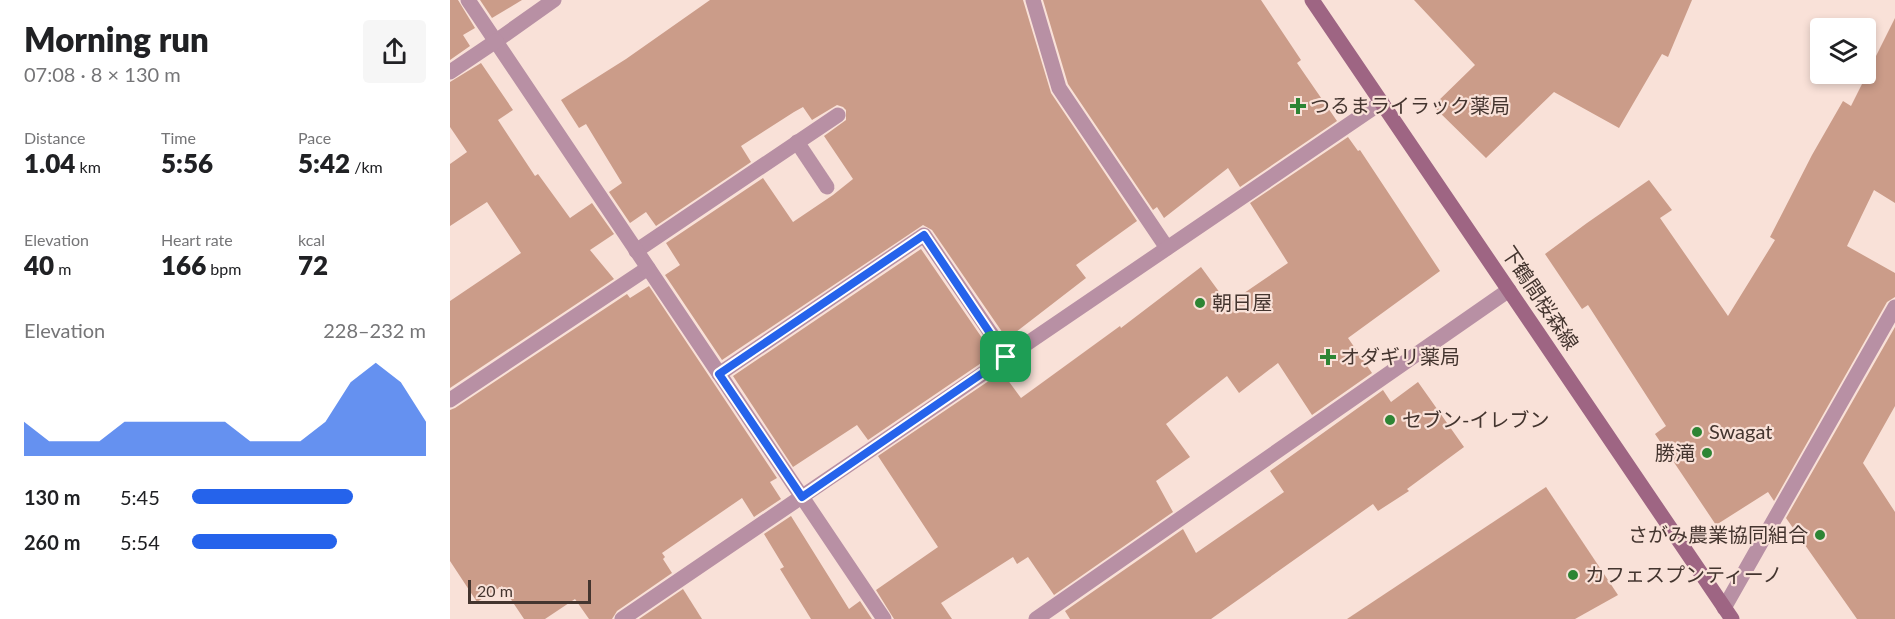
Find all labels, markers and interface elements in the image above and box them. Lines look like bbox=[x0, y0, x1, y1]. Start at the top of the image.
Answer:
map controls bbox=[1810, 18, 1876, 84]
button: layers bbox=[1810, 18, 1876, 84]
text: Morning run bbox=[24, 19, 209, 59]
button: share bbox=[363, 20, 426, 83]
text: 07:08 · 8 × 130 m bbox=[24, 62, 181, 86]
place label: つるまライラック薬局 bbox=[1310, 93, 1510, 117]
marker: つるまライラック薬局 bbox=[1291, 99, 1305, 113]
text: Distance bbox=[24, 128, 85, 147]
text: Time bbox=[161, 128, 196, 147]
text: Pace bbox=[298, 128, 331, 147]
text: 1.04 bbox=[24, 147, 75, 179]
text: 5:56 bbox=[161, 147, 213, 179]
text: 5:42 bbox=[298, 147, 350, 179]
text: km bbox=[75, 157, 101, 176]
text: /km bbox=[350, 157, 383, 176]
text: Elevation bbox=[24, 230, 89, 249]
text: Heart rate bbox=[161, 230, 233, 249]
text: kcal bbox=[298, 230, 325, 249]
street label: 下鶴間桜森線 bbox=[1497, 241, 1584, 354]
text: 40 bbox=[24, 249, 54, 281]
text: 166 bbox=[161, 249, 206, 281]
text: 72 bbox=[298, 249, 328, 281]
text: m bbox=[54, 259, 71, 278]
text: bpm bbox=[206, 259, 241, 278]
place label: 朝日屋 bbox=[1212, 290, 1272, 314]
marker: 朝日屋 bbox=[1193, 296, 1207, 310]
text: Elevation bbox=[24, 318, 105, 342]
text: 228–232 m bbox=[323, 318, 426, 342]
pin bbox=[980, 331, 1031, 382]
icon: arrive bbox=[989, 340, 1022, 373]
place label: オダギリ薬局 bbox=[1340, 344, 1460, 368]
marker: オダギリ薬局 bbox=[1321, 350, 1335, 364]
place label: セブン-イレブン bbox=[1402, 407, 1549, 431]
marker: セブン-イレブン bbox=[1383, 413, 1397, 427]
place label: Swagat bbox=[1709, 419, 1772, 443]
marker: Swagat bbox=[1690, 425, 1704, 439]
place label: 勝滝 bbox=[1655, 440, 1695, 464]
marker: 勝滝 bbox=[1700, 446, 1714, 460]
text: 130 m bbox=[24, 485, 80, 509]
text: 5:45 bbox=[120, 485, 160, 509]
place label: さがみ農業協同組合 bbox=[1628, 522, 1808, 546]
marker: さがみ農業協同組合 bbox=[1813, 528, 1827, 542]
text: 260 m bbox=[24, 530, 80, 554]
text: 5:54 bbox=[120, 530, 160, 554]
place label: カフェスプンティーノ bbox=[1585, 562, 1783, 586]
marker: カフェスプンティーノ bbox=[1566, 568, 1580, 582]
scale bar bbox=[468, 577, 591, 604]
text: 20 m bbox=[477, 581, 513, 600]

